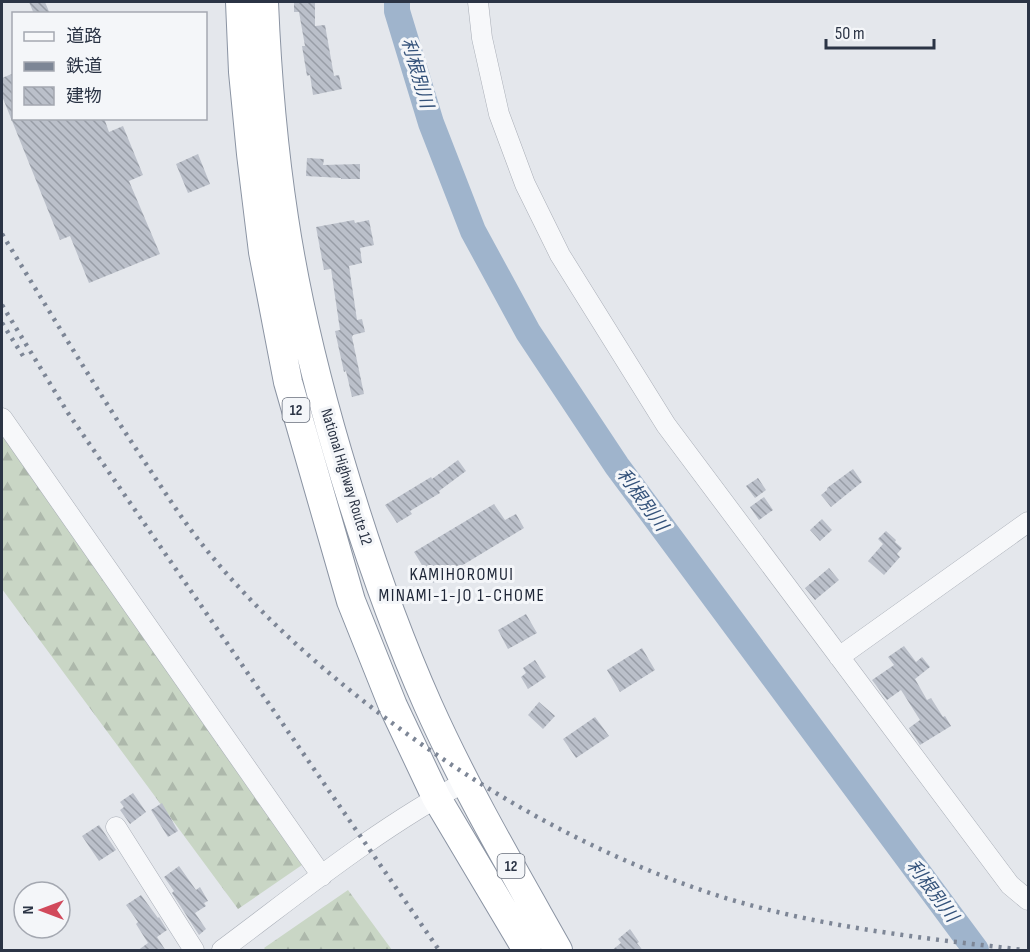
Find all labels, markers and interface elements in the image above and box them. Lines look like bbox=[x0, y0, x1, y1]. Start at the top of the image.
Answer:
legend bbox=[12, 12, 207, 120]
scale bar bbox=[826, 12, 934, 50]
text: 50 m bbox=[835, 23, 865, 44]
text: 道路 bbox=[66, 26, 102, 47]
water label: 利根別川 bbox=[397, 36, 438, 112]
text: 鉄道 bbox=[66, 56, 102, 77]
text: 建物 bbox=[66, 86, 102, 107]
road number: 12 bbox=[282, 398, 310, 422]
street label: National Highway Route 12 bbox=[316, 406, 376, 548]
water label: 利根別川 bbox=[612, 465, 673, 537]
district label: KAMIHOROMUI MINAMI-1-JO 1-CHOME bbox=[378, 564, 546, 606]
road number: 12 bbox=[498, 854, 524, 878]
water label: 利根別川 bbox=[902, 856, 963, 928]
north arrow bbox=[12, 880, 72, 940]
text: N bbox=[19, 906, 38, 914]

